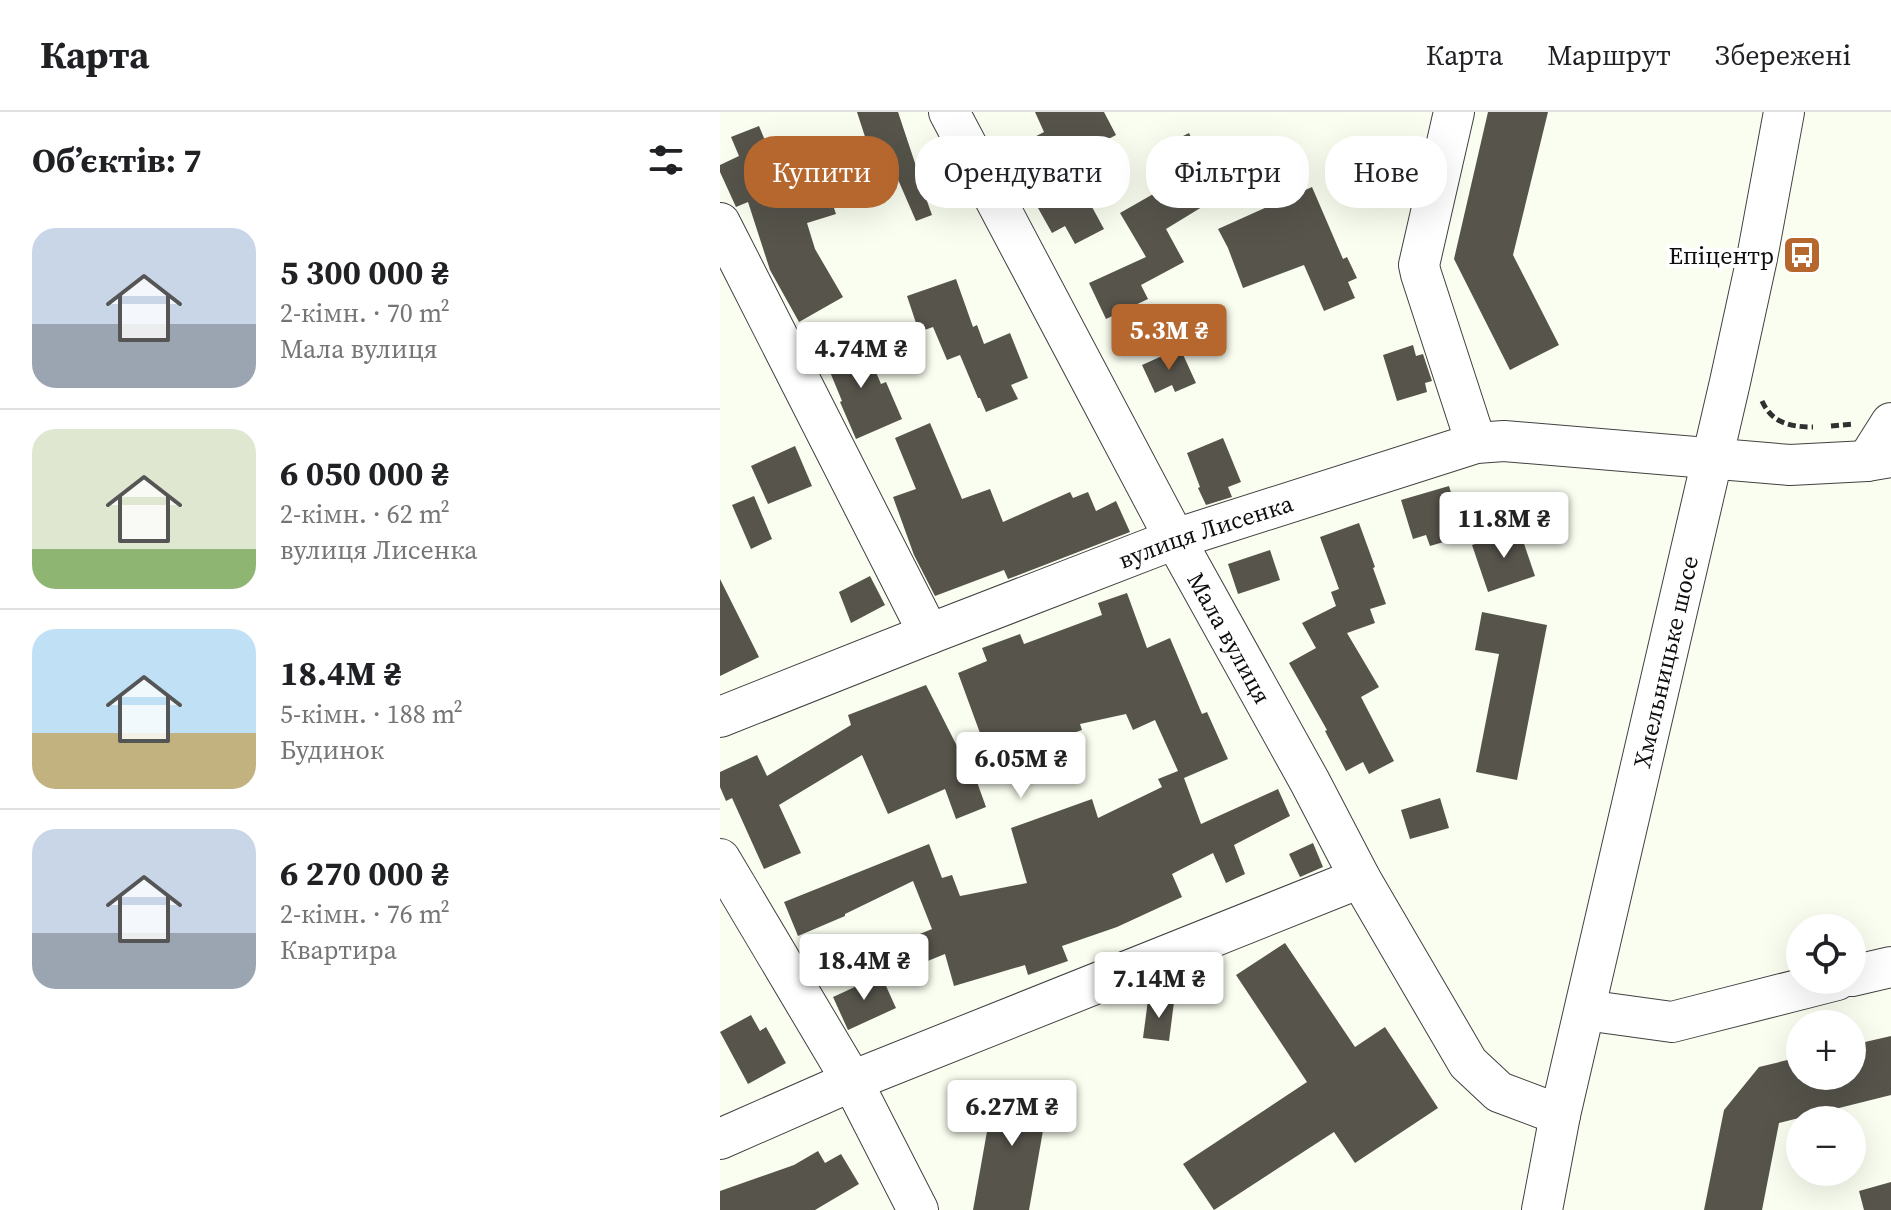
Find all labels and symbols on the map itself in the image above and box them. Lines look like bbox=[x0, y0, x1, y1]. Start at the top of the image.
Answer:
bus stop icon: Епіцентр bbox=[1781, 234, 1823, 276]
place label: Епіцентр bbox=[1669, 239, 1774, 272]
pin: 5.3M ₴ bbox=[1104, 304, 1234, 372]
pin: 4.74M ₴ bbox=[787, 322, 935, 390]
street label: вулиця Лисенка bbox=[1113, 486, 1298, 576]
pin: 11.8M ₴ bbox=[1430, 492, 1578, 560]
street label: Хмельницьке шосе bbox=[1625, 552, 1706, 771]
street label: Мала вулиця bbox=[1180, 566, 1280, 709]
pin: 6.05M ₴ bbox=[947, 732, 1095, 800]
pin: 18.4M ₴ bbox=[790, 934, 938, 1002]
pin: 7.14M ₴ bbox=[1085, 952, 1233, 1020]
pin: 6.27M ₴ bbox=[938, 1080, 1086, 1148]

